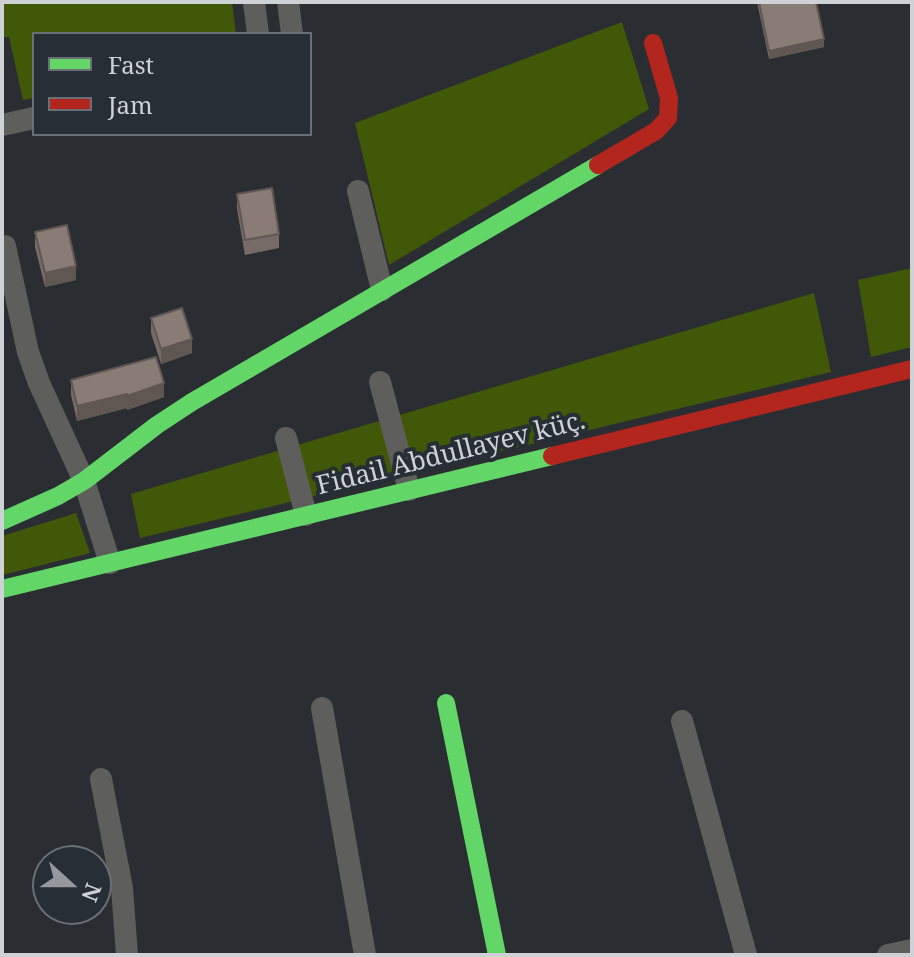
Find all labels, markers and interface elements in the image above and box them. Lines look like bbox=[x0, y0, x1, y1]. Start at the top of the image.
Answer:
legend bbox=[32, 32, 312, 136]
text: Fast bbox=[108, 48, 154, 81]
text: Jam bbox=[108, 88, 153, 121]
street label: Fidail Abdullayev küç. bbox=[313, 405, 589, 503]
north arrow bbox=[32, 845, 112, 925]
text: N bbox=[75, 879, 110, 906]

